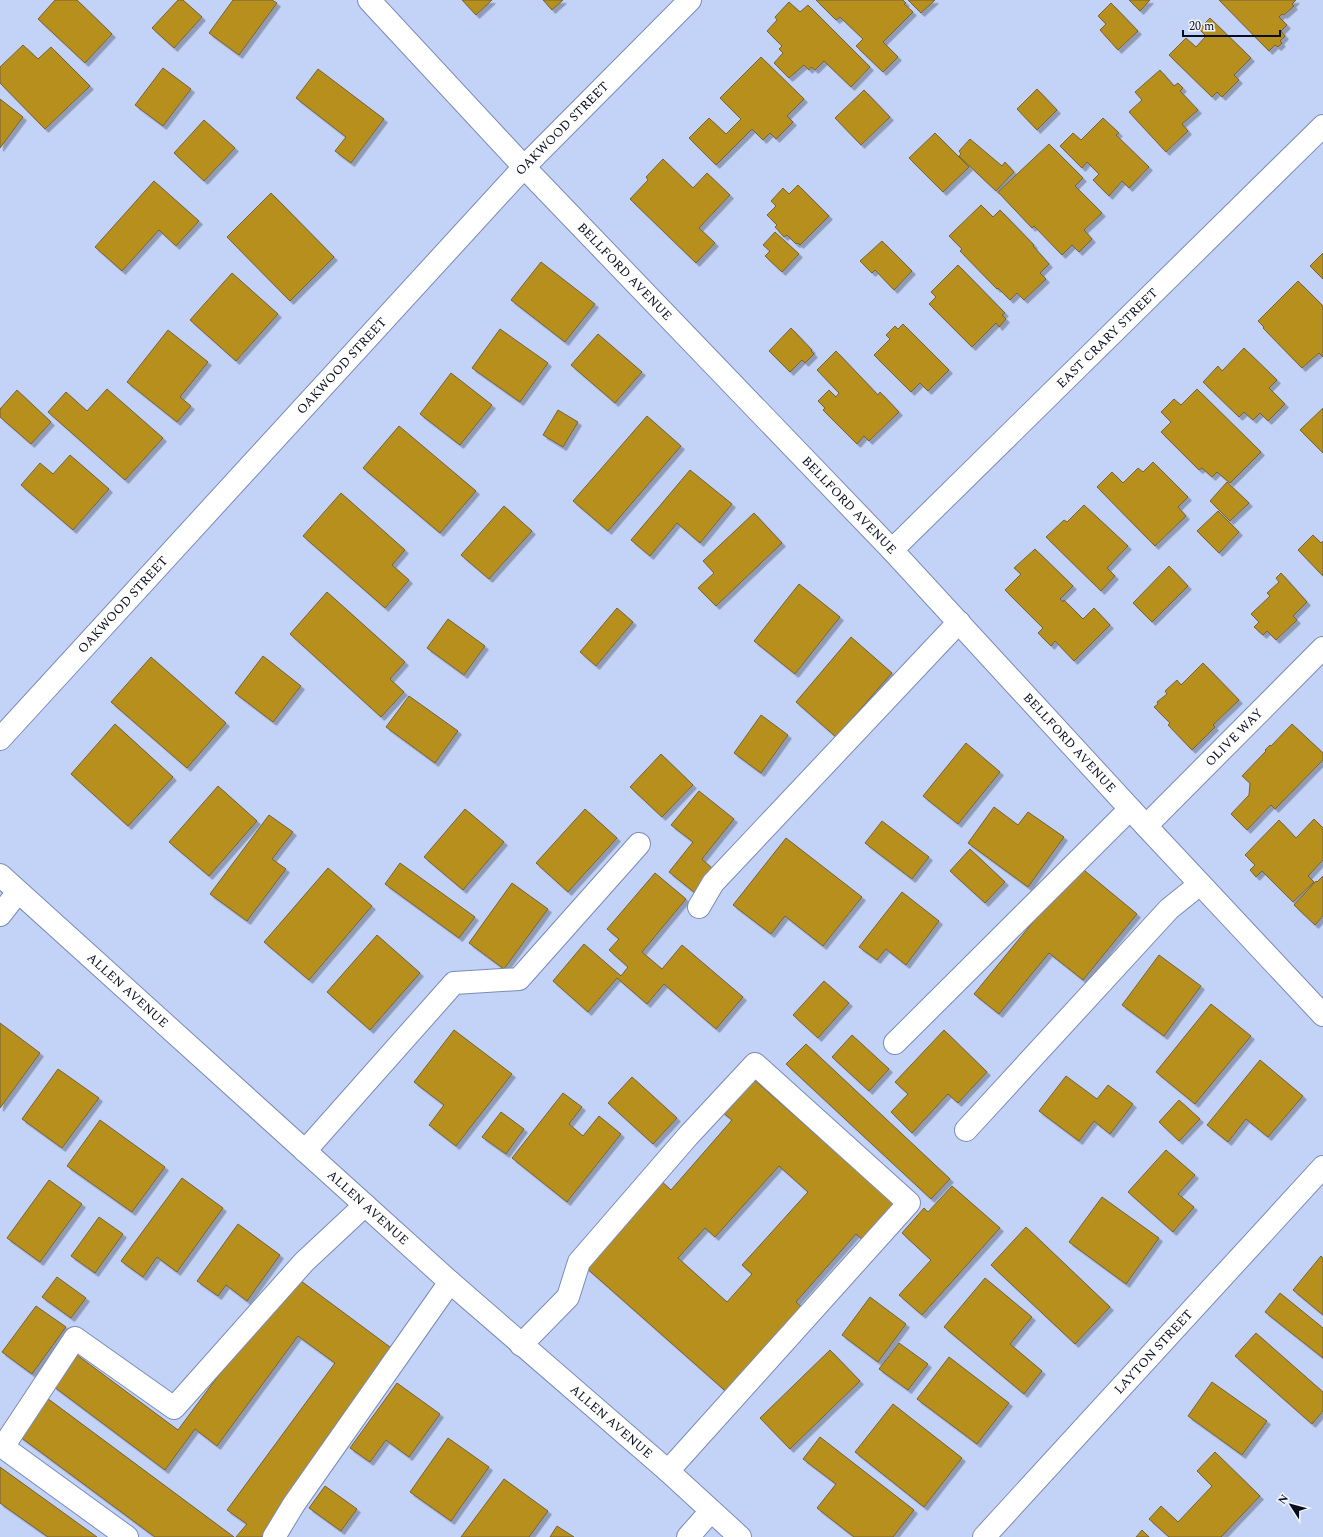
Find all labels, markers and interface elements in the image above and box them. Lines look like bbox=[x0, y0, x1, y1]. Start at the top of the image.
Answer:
scale bar bbox=[1183, 12, 1280, 38]
text: 20 m bbox=[1189, 17, 1214, 36]
street label: OAKWOOD STREET bbox=[511, 77, 614, 180]
street label: BELLFORD AVENUE bbox=[572, 218, 677, 325]
street label: EAST CRARY STREET bbox=[1052, 283, 1163, 393]
street label: OAKWOOD STREET bbox=[292, 313, 392, 419]
street label: BELLFORD AVENUE bbox=[797, 452, 901, 559]
street label: OAKWOOD STREET bbox=[73, 551, 173, 658]
street label: BELLFORD AVENUE bbox=[1018, 688, 1121, 797]
street label: OLIVE WAY bbox=[1200, 704, 1268, 771]
street label: ALLEN AVENUE bbox=[82, 948, 173, 1033]
street label: ALLEN AVENUE bbox=[323, 1165, 413, 1250]
street label: LAYTON STREET bbox=[1109, 1305, 1198, 1399]
street label: ALLEN AVENUE bbox=[565, 1380, 657, 1463]
north arrow bbox=[1271, 1485, 1311, 1525]
text: N bbox=[1274, 1491, 1293, 1508]

